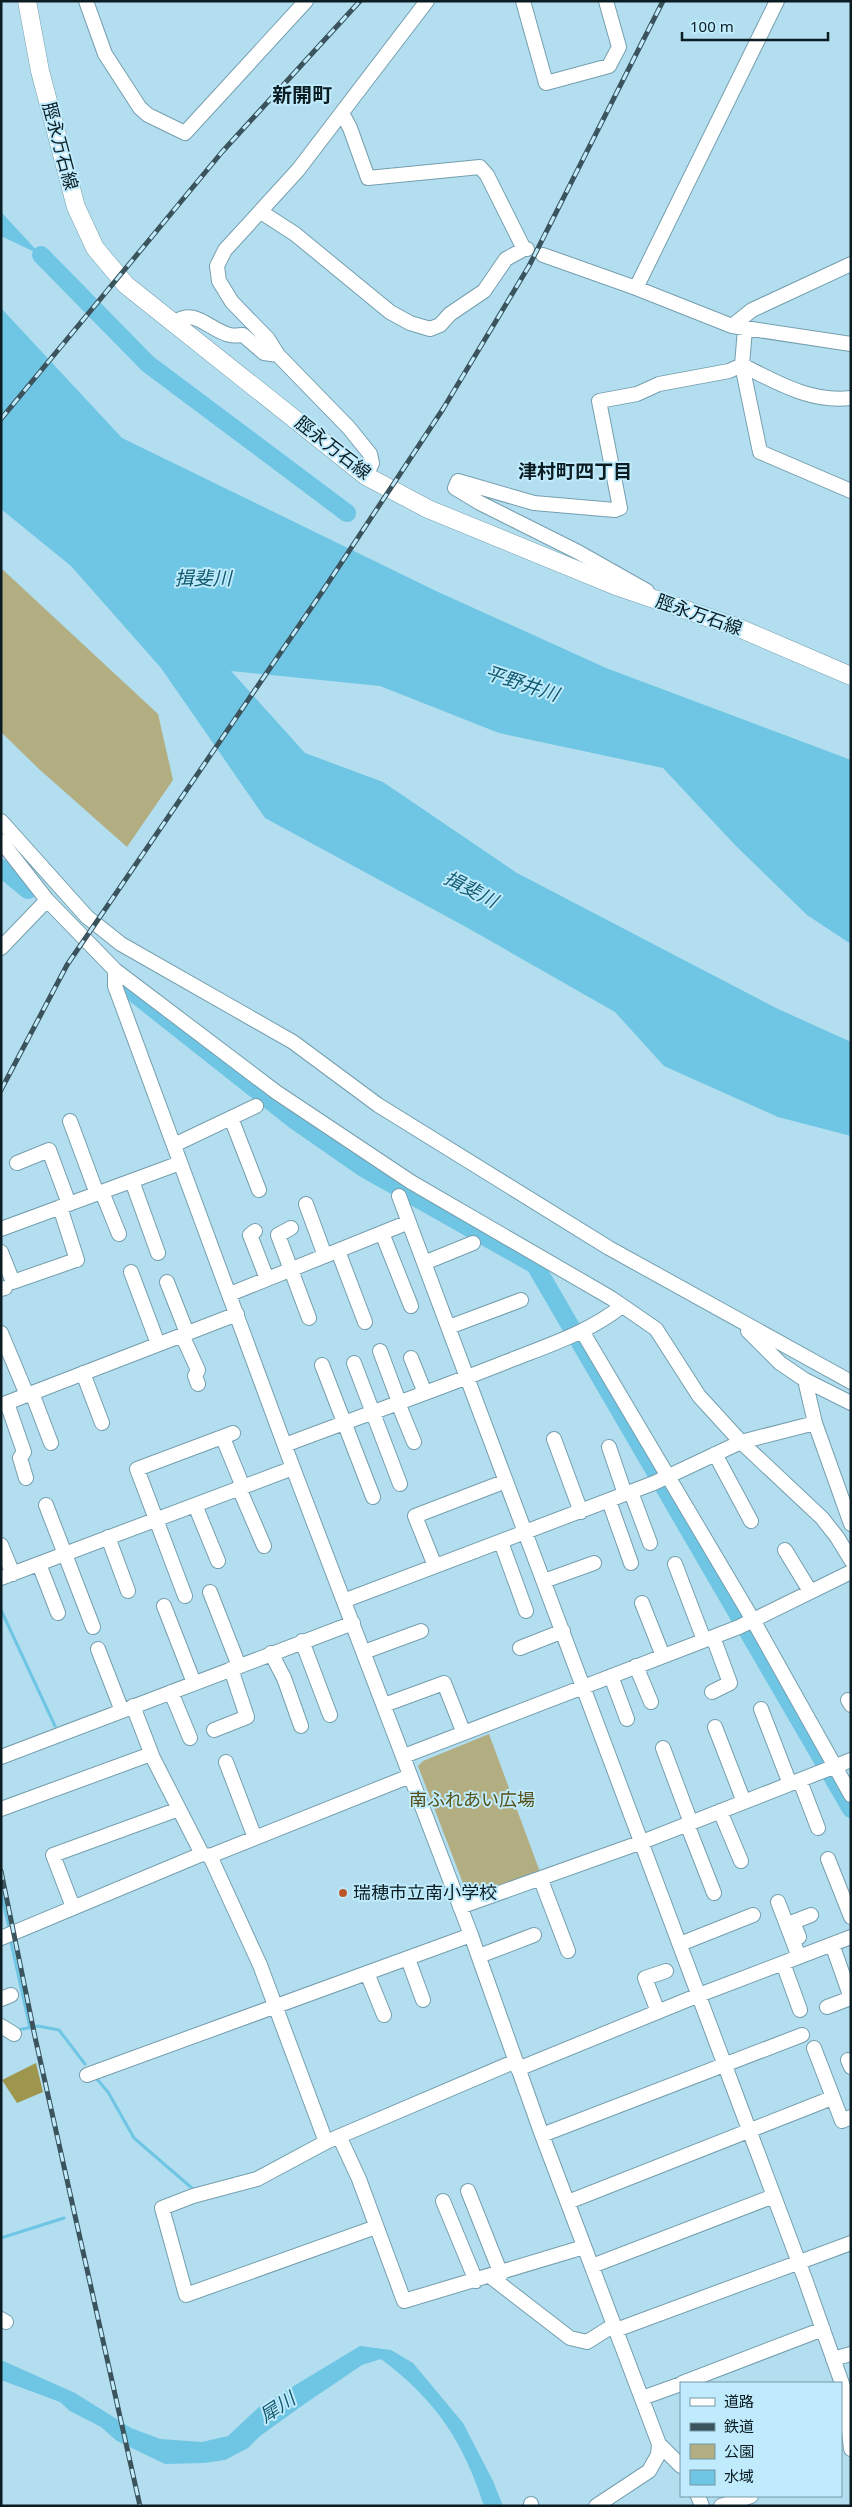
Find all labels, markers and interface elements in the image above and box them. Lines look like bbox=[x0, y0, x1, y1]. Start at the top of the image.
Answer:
scale bar bbox=[682, 10, 828, 42]
text: 100 m bbox=[690, 16, 734, 36]
district label: 新開町 bbox=[272, 81, 332, 108]
street label: 脛永万石線 bbox=[38, 99, 84, 192]
street label: 脛永万石線 bbox=[291, 410, 376, 484]
district label: 津村町四丁目 bbox=[518, 458, 632, 484]
water label: 揖斐川 bbox=[174, 565, 233, 591]
street label: 脛永万石線 bbox=[653, 588, 746, 640]
water label: 平野井川 bbox=[482, 659, 564, 708]
water label: 揖斐川 bbox=[440, 864, 504, 914]
park label: 南ふれあい広場 bbox=[409, 1787, 535, 1811]
place label: 瑞穂市立南小学校 bbox=[353, 1880, 497, 1904]
marker: 瑞穂市立南小学校 bbox=[337, 1887, 349, 1899]
legend bbox=[680, 2382, 842, 2497]
water label: 犀川 bbox=[254, 2385, 302, 2428]
text: 道路 bbox=[724, 2391, 754, 2411]
text: 鉄道 bbox=[724, 2416, 754, 2436]
text: 公園 bbox=[724, 2441, 754, 2461]
text: 水域 bbox=[724, 2466, 754, 2486]

